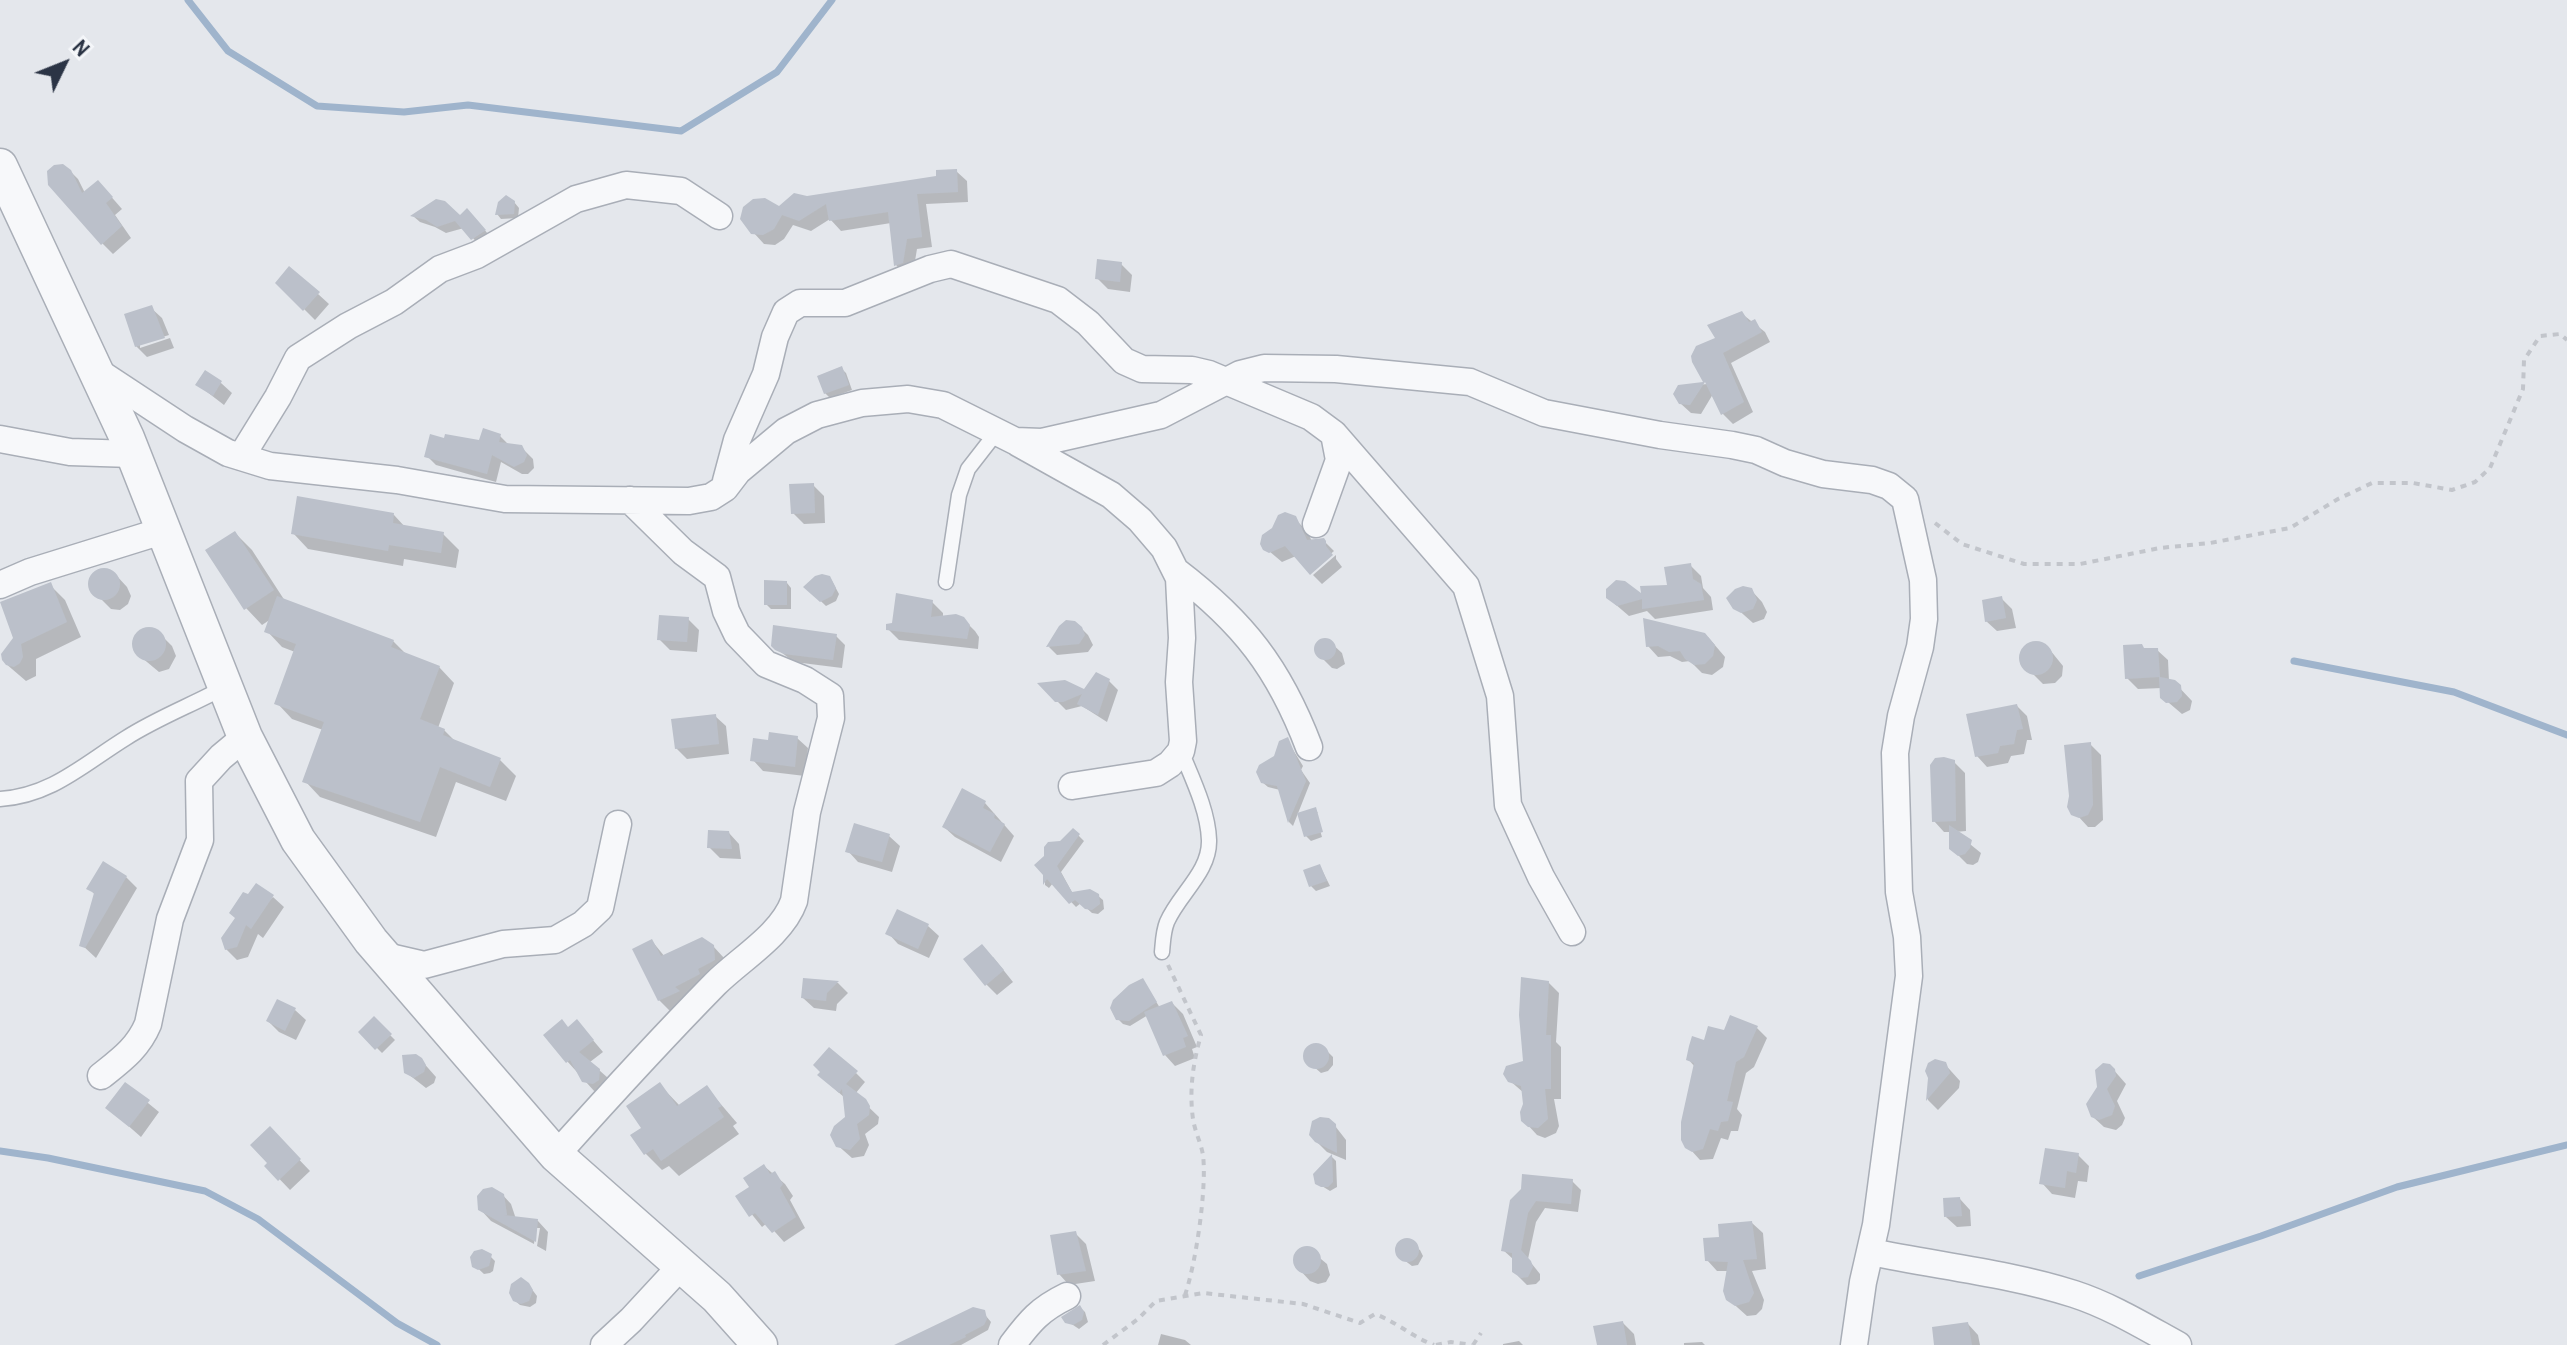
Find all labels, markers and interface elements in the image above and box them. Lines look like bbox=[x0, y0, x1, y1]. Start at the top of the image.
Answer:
north arrow bbox=[24, 24, 104, 104]
text: N bbox=[66, 33, 97, 63]

